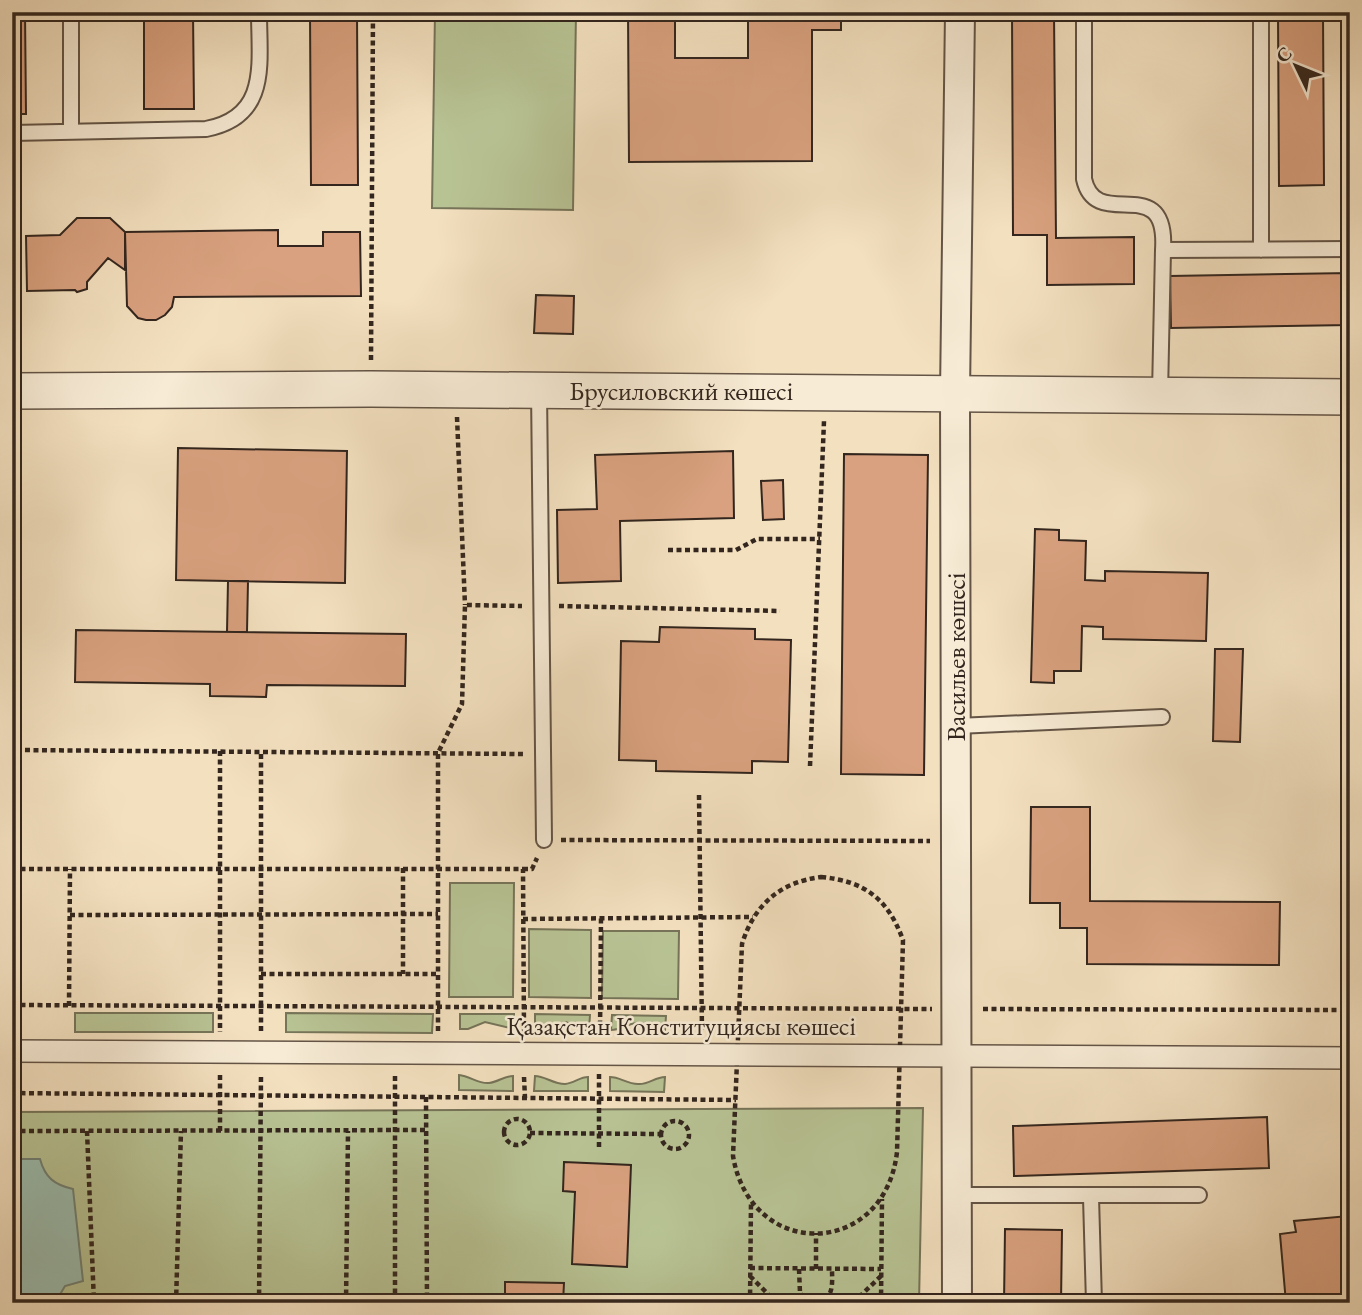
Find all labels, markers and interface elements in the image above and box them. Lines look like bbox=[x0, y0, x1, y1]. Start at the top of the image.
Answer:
north arrow bbox=[1260, 32, 1330, 102]
text: С bbox=[1270, 41, 1298, 68]
street label: Брусиловский көшесі bbox=[569, 374, 793, 408]
street label: Васильев көшесі bbox=[939, 573, 973, 741]
street label: Қазақстан Конституциясы көшесі bbox=[506, 1009, 856, 1043]

